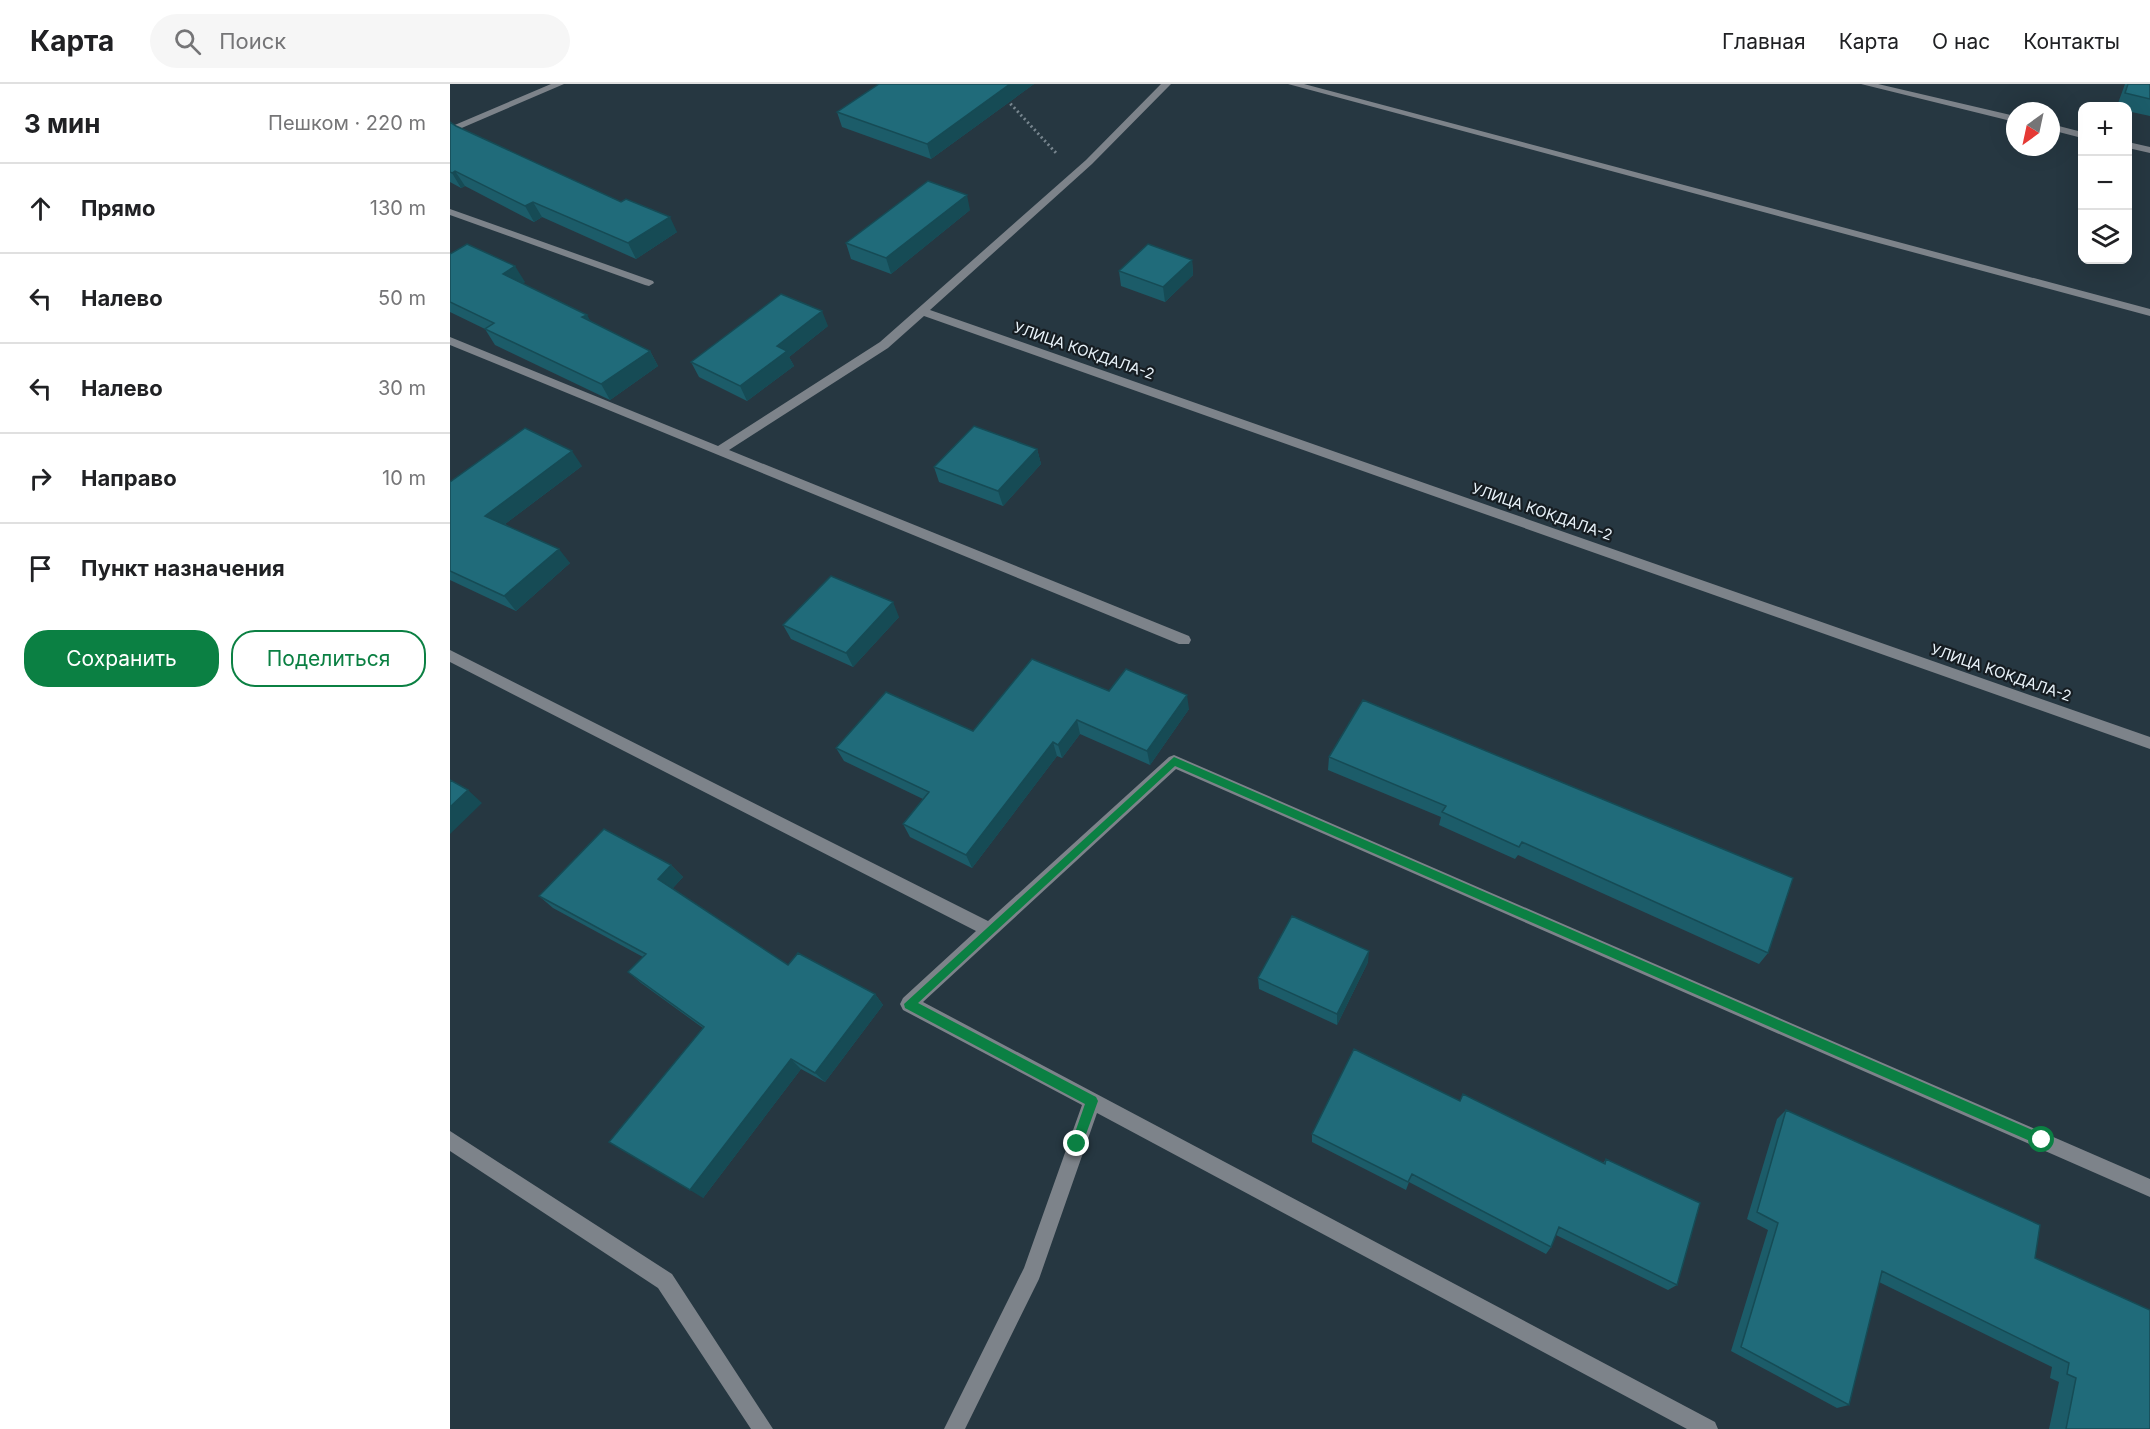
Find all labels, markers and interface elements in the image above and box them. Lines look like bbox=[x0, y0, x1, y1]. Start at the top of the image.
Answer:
search box bbox=[150, 14, 570, 68]
text: Карта bbox=[30, 24, 114, 58]
icon: search bbox=[171, 25, 204, 58]
text: Поиск bbox=[219, 28, 286, 54]
text: Главная bbox=[1722, 29, 1806, 54]
text: Карта bbox=[1839, 29, 1899, 54]
text: О нас bbox=[1932, 29, 1990, 54]
text: Контакты bbox=[2023, 29, 2120, 54]
north arrow bbox=[2006, 102, 2060, 156]
map controls bbox=[2078, 102, 2132, 264]
button: + bbox=[2078, 102, 2132, 156]
text: 3 мин bbox=[24, 108, 100, 139]
text: Пешком · 220 m bbox=[268, 111, 426, 135]
button: − bbox=[2078, 156, 2132, 210]
icon: ahead bbox=[24, 192, 57, 225]
text: Прямо bbox=[81, 195, 155, 221]
text: 130 m bbox=[370, 196, 426, 220]
button: layers bbox=[2078, 210, 2132, 264]
icon: left bbox=[24, 282, 57, 315]
text: Налево bbox=[81, 285, 163, 311]
text: 50 m bbox=[378, 286, 426, 310]
street label: УЛИЦА КОКДАЛА-2 bbox=[1011, 318, 1157, 384]
icon: left bbox=[24, 372, 57, 405]
text: Налево bbox=[81, 375, 163, 401]
text: 30 m bbox=[378, 376, 426, 400]
icon: right bbox=[24, 462, 57, 495]
text: Направо bbox=[81, 465, 177, 491]
text: 10 m bbox=[382, 466, 426, 490]
street label: УЛИЦА КОКДАЛА-2 bbox=[1469, 479, 1615, 545]
icon: arrive bbox=[24, 552, 57, 585]
text: Пункт назначения bbox=[81, 555, 285, 581]
button: Сохранить bbox=[24, 630, 219, 687]
button: Поделиться bbox=[231, 630, 426, 687]
street label: УЛИЦА КОКДАЛА-2 bbox=[1928, 640, 2074, 706]
route start bbox=[2028, 1126, 2054, 1152]
route end bbox=[1063, 1130, 1089, 1156]

